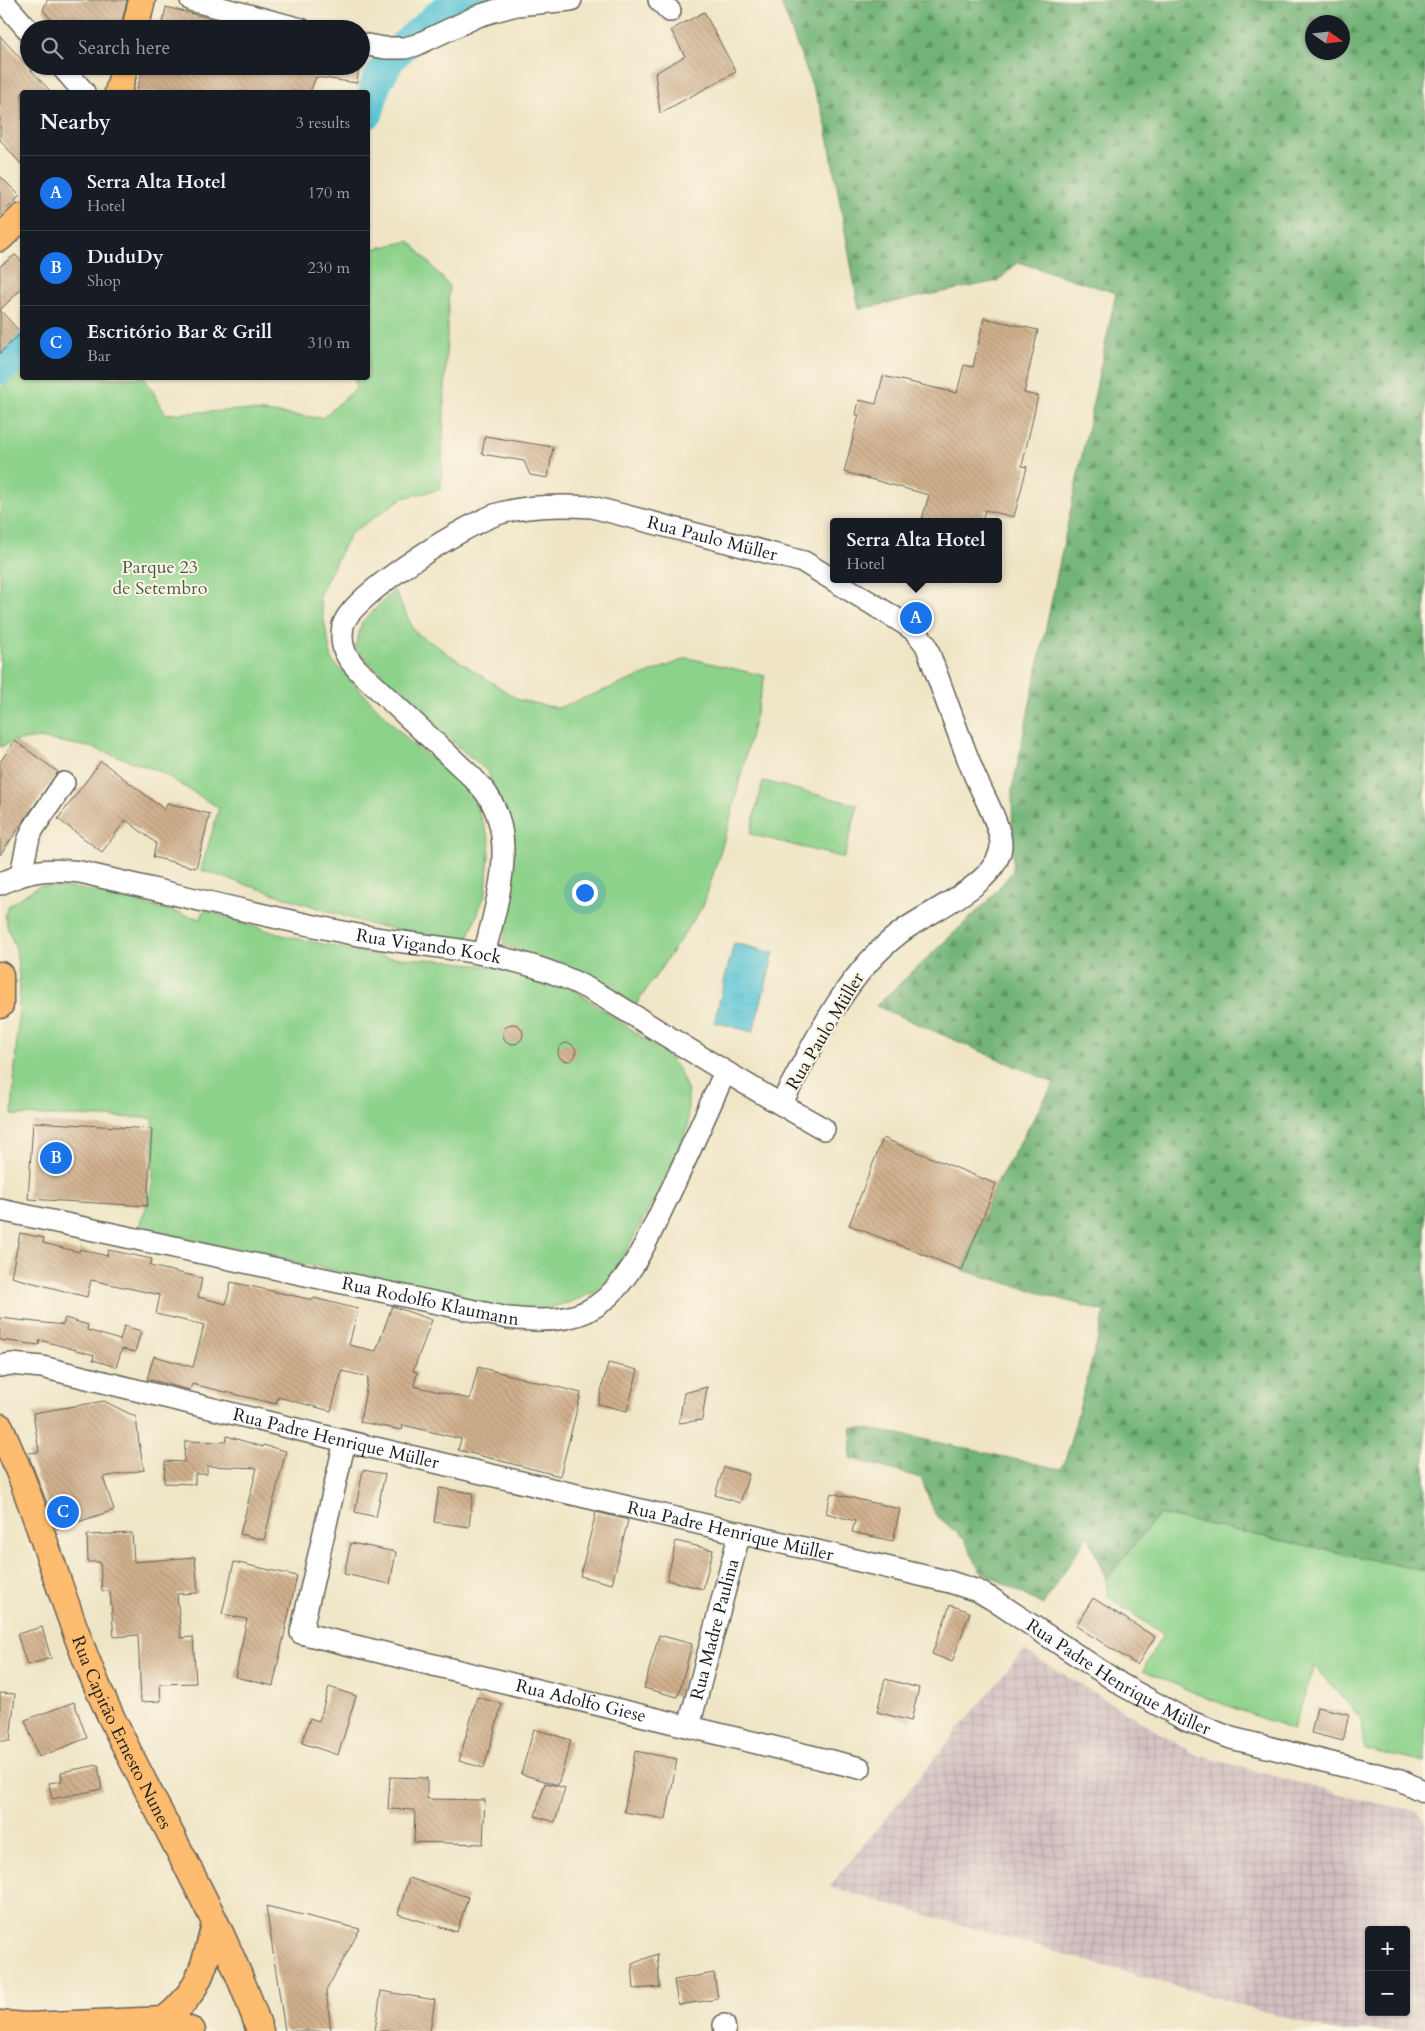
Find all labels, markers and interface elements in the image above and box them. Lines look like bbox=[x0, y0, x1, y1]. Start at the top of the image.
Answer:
north arrow bbox=[1305, 15, 1350, 60]
search box bbox=[20, 20, 370, 75]
icon: search bbox=[38, 34, 66, 62]
text: Search here bbox=[78, 35, 170, 61]
text: Nearby bbox=[40, 108, 111, 137]
text: 3 results bbox=[296, 112, 350, 134]
text: Serra Alta Hotel bbox=[87, 169, 226, 195]
text: A bbox=[50, 182, 62, 204]
text: 170 m bbox=[308, 182, 350, 204]
text: Hotel bbox=[87, 195, 125, 217]
text: DuduDy bbox=[87, 244, 163, 270]
text: B bbox=[50, 257, 62, 279]
text: 230 m bbox=[308, 257, 350, 279]
text: Shop bbox=[87, 270, 121, 292]
text: Escritório Bar & Grill bbox=[87, 319, 272, 345]
text: C bbox=[50, 332, 62, 354]
text: 310 m bbox=[308, 332, 350, 354]
text: Bar bbox=[87, 345, 111, 367]
street label: Rua Paulo Müller bbox=[645, 510, 780, 568]
popup bbox=[830, 518, 1002, 583]
text: Serra Alta Hotel bbox=[846, 527, 986, 553]
text: Hotel bbox=[846, 553, 885, 575]
park label: Parque 23 de Setembro bbox=[113, 555, 208, 601]
pin: A bbox=[900, 599, 932, 637]
your location bbox=[572, 880, 598, 906]
street label: Rua Vigando Kock bbox=[354, 923, 504, 970]
street label: Rua Paulo Müller bbox=[780, 967, 871, 1095]
pin: B bbox=[40, 1139, 72, 1177]
street label: Rua Rodolfo Klaumann bbox=[339, 1271, 521, 1332]
street label: Rua Padre Henrique Müller bbox=[230, 1402, 442, 1476]
pin: C bbox=[47, 1493, 79, 1531]
street label: Rua Padre Henrique Müller bbox=[625, 1495, 836, 1568]
street label: Rua Madre Paulina bbox=[684, 1556, 745, 1703]
street label: Rua Padre Henrique Müller bbox=[1021, 1613, 1215, 1742]
street label: Rua Capitão Ernesto Nunes bbox=[65, 1632, 178, 1834]
street label: Rua Adolfo Giese bbox=[513, 1673, 649, 1729]
map controls bbox=[1365, 1926, 1410, 2016]
button: + bbox=[1365, 1926, 1410, 1971]
button: − bbox=[1365, 1971, 1410, 2016]

